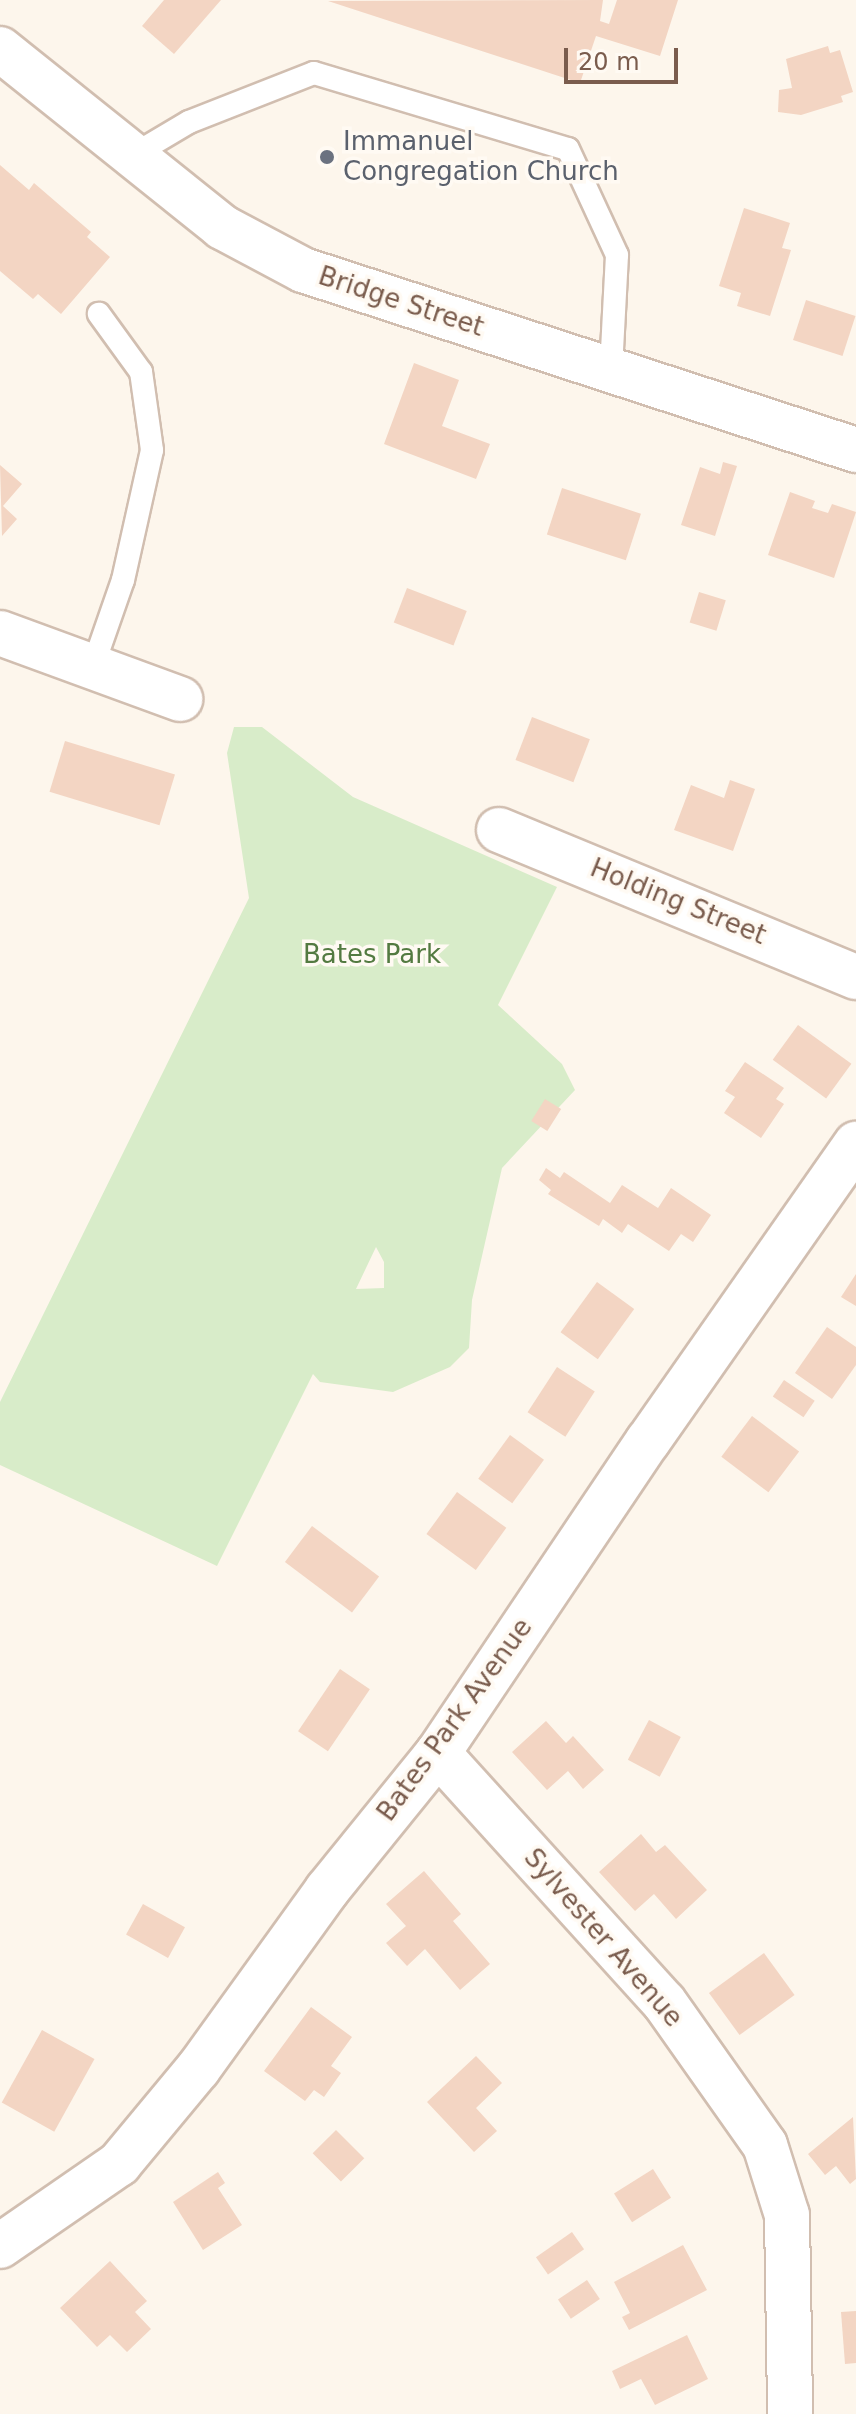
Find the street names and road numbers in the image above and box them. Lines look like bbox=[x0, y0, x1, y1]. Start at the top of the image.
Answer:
street label: Bridge Street bbox=[314, 261, 488, 343]
street label: Holding Street bbox=[586, 853, 770, 951]
street label: Bates Park Avenue bbox=[371, 1613, 539, 1827]
street label: Sylvester Avenue bbox=[517, 1843, 689, 2033]

